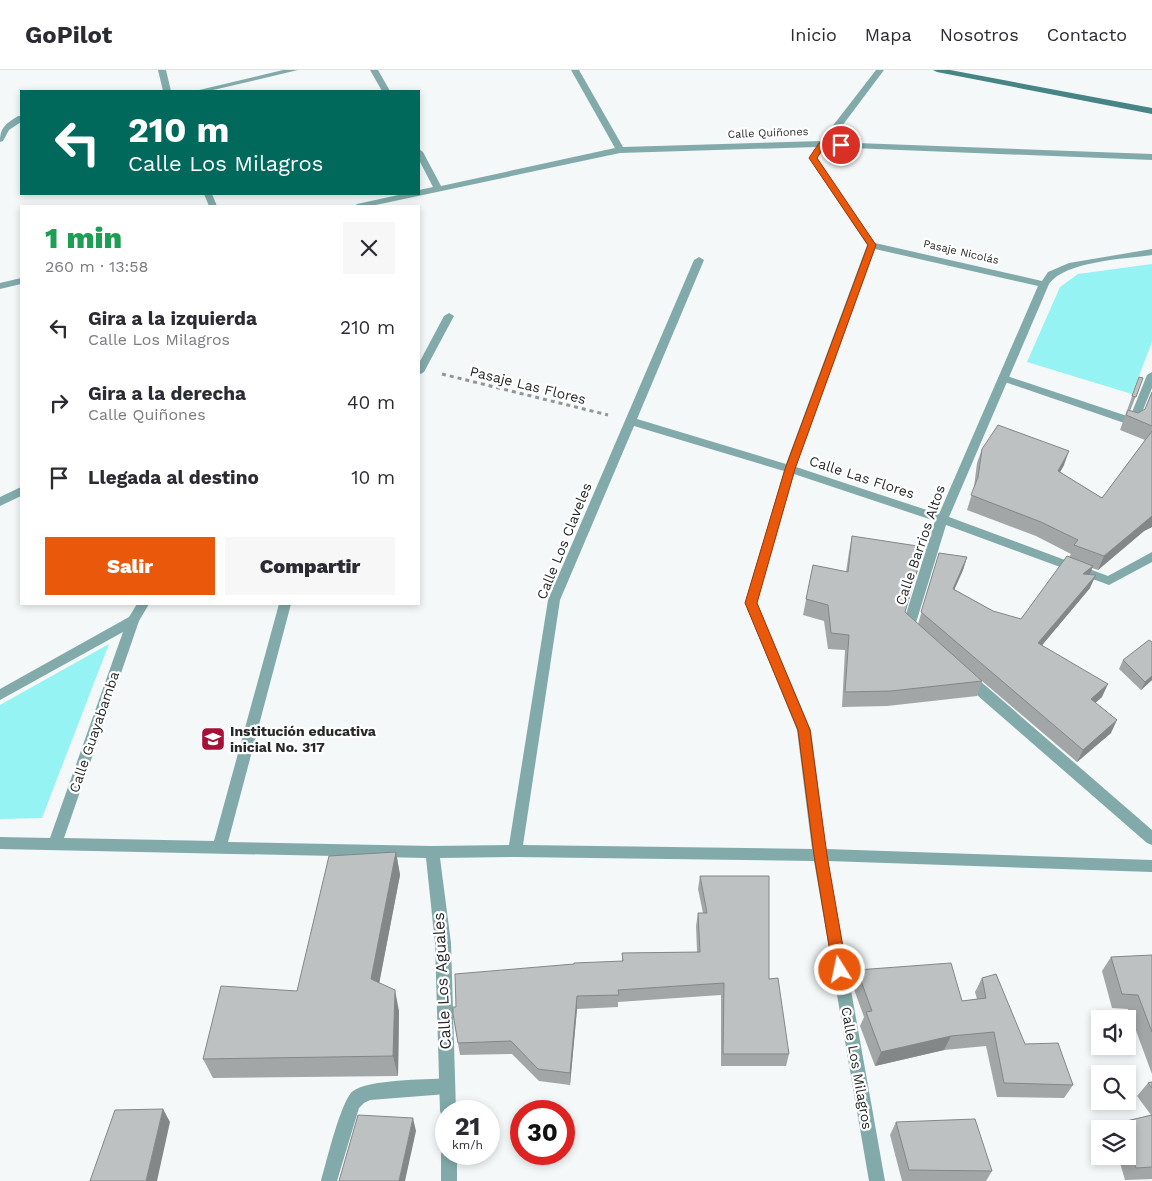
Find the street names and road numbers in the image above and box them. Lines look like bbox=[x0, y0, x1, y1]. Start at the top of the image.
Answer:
street label: Calle Quiñones bbox=[727, 125, 809, 141]
street label: Pasaje Nicolás bbox=[922, 237, 1000, 267]
street label: Pasaje Las Flores bbox=[468, 363, 588, 407]
street label: Calle Las Flores bbox=[807, 452, 917, 502]
street label: Calle Los Claveles bbox=[533, 480, 595, 602]
street label: Calle Barrios Altos bbox=[892, 483, 948, 607]
street label: Calle Guayabamba bbox=[66, 669, 122, 795]
street label: Calle Los Aguales bbox=[429, 912, 455, 1050]
street label: Calle Los Milagros bbox=[838, 1005, 876, 1131]

